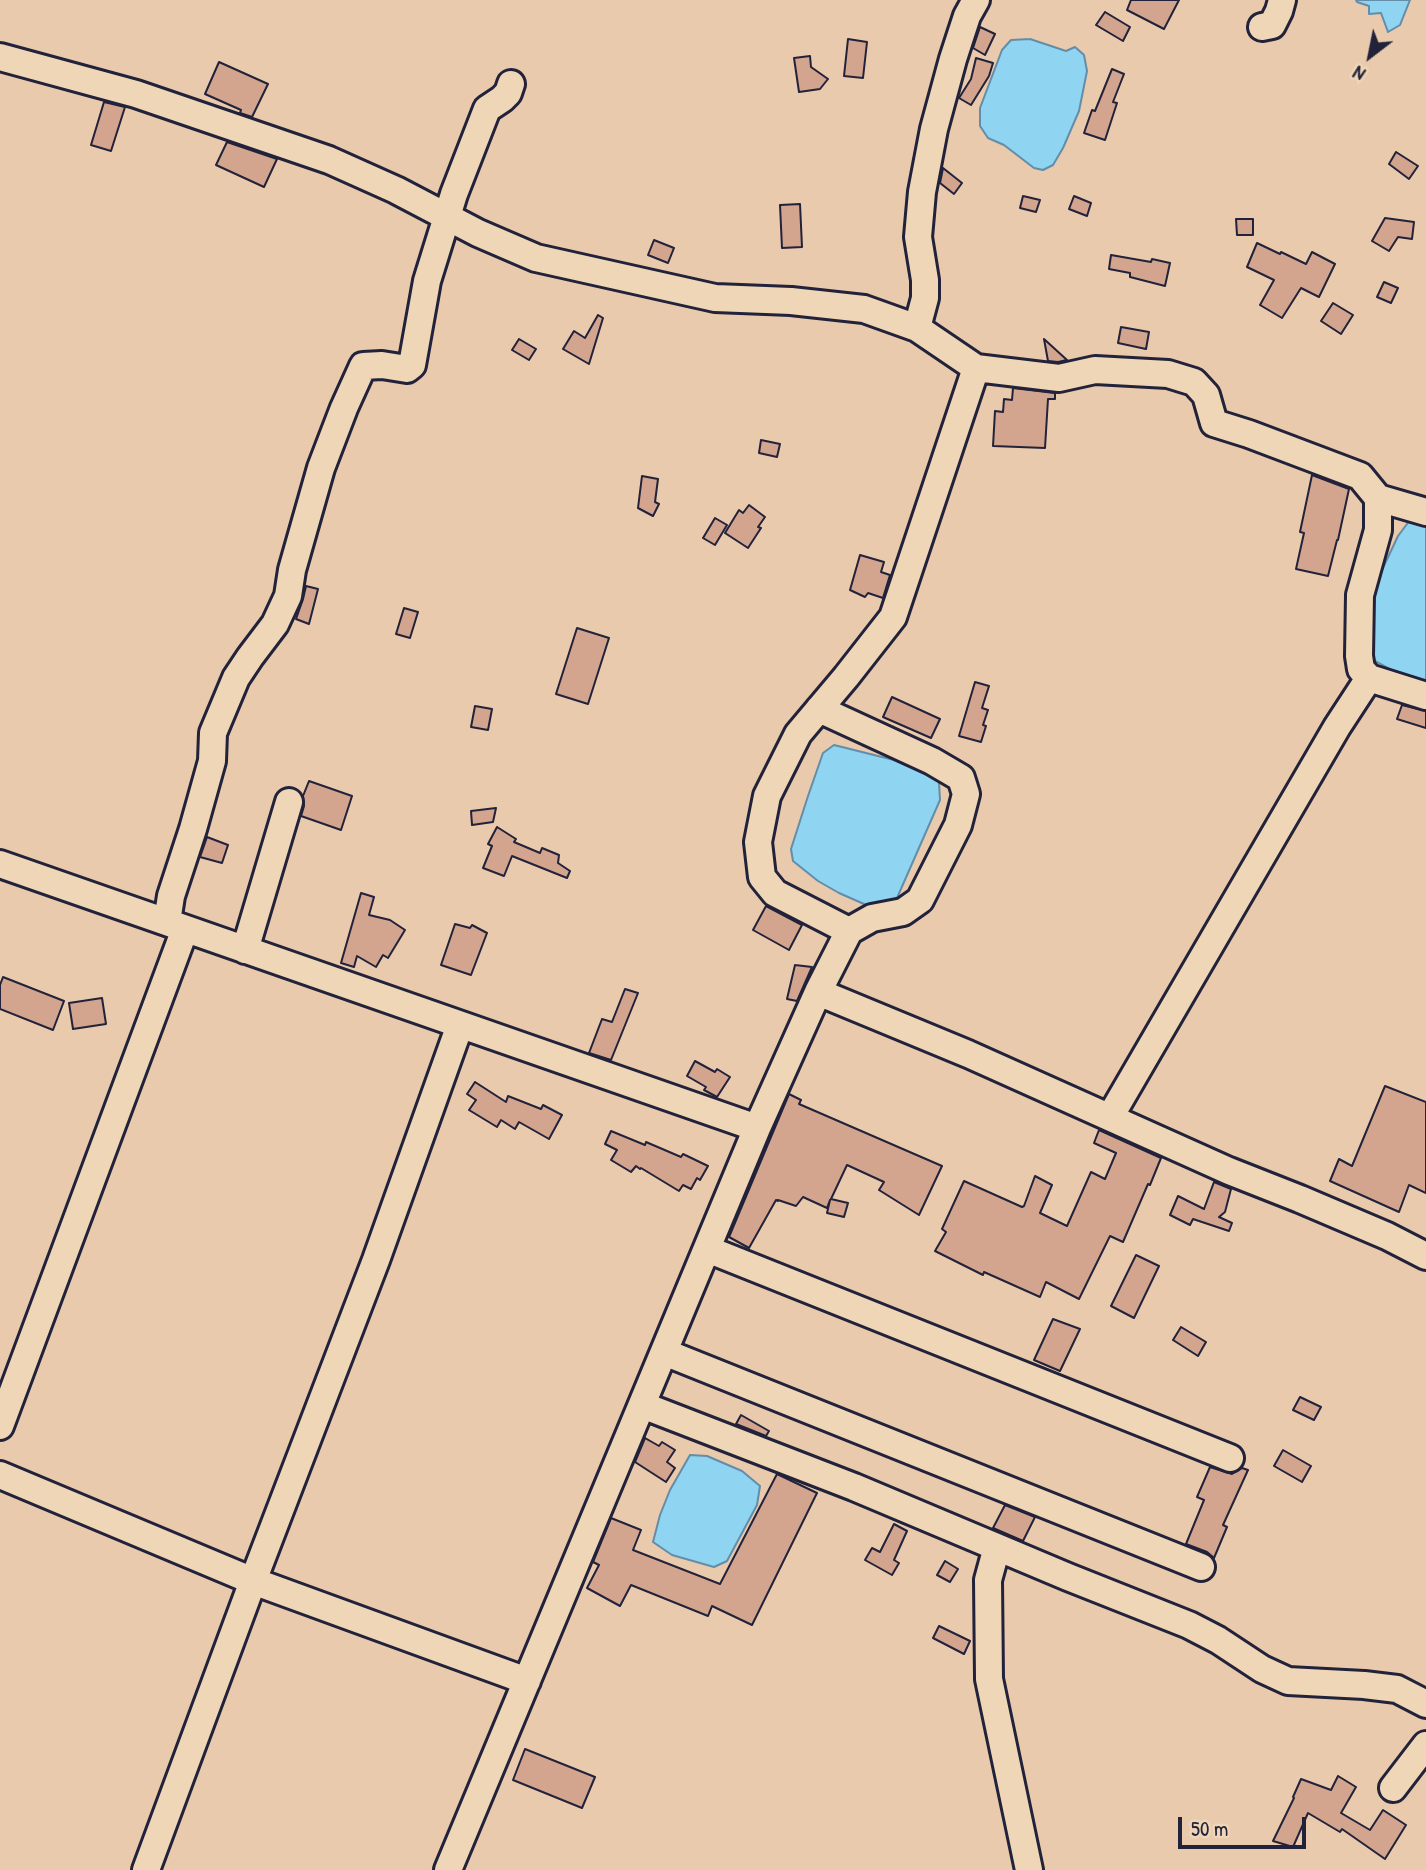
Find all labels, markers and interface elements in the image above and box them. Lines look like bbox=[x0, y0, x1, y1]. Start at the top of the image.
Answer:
north arrow bbox=[1335, 21, 1405, 91]
text: N bbox=[1348, 60, 1370, 88]
scale bar bbox=[1181, 1804, 1309, 1848]
text: 50 m bbox=[1191, 1814, 1228, 1843]

